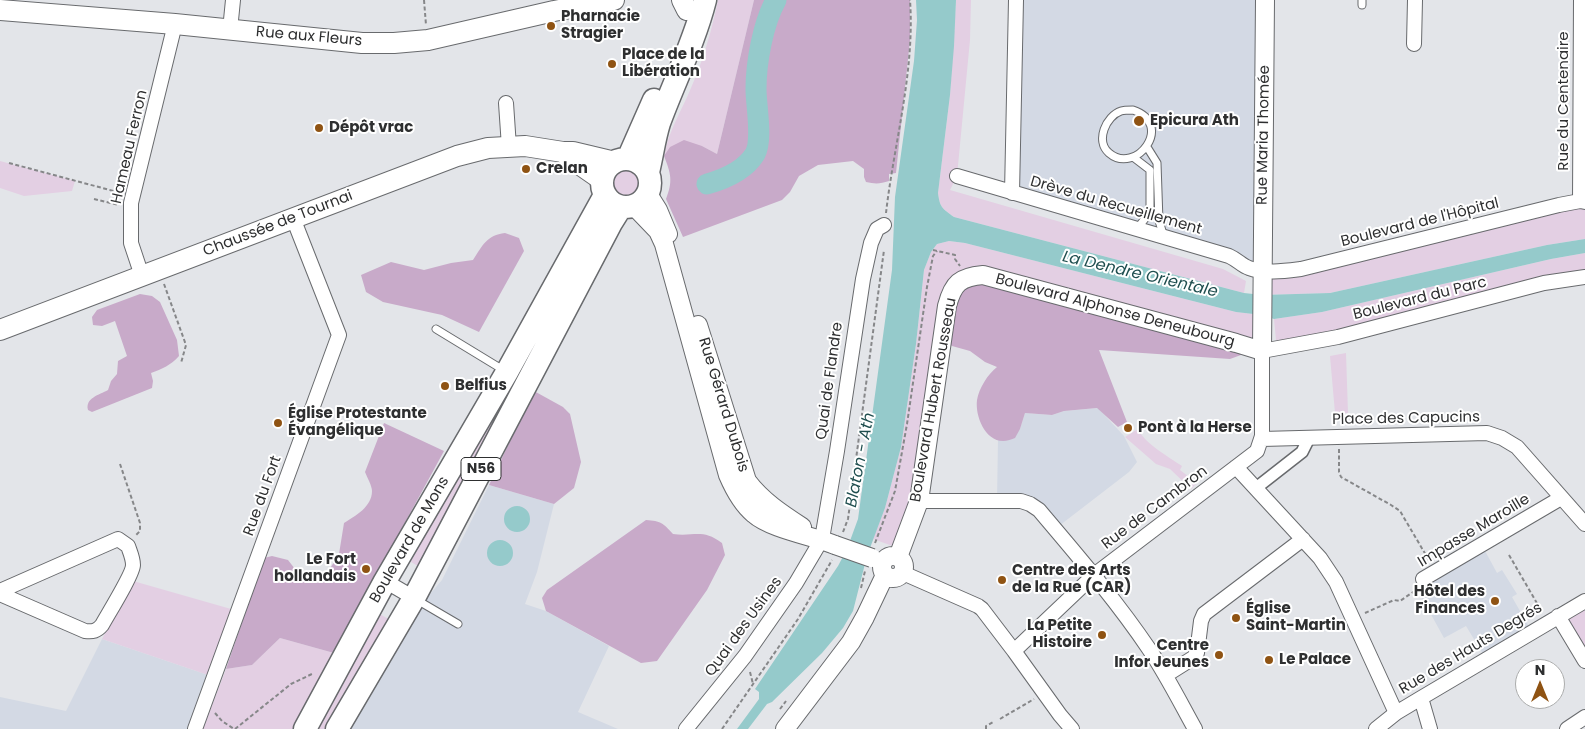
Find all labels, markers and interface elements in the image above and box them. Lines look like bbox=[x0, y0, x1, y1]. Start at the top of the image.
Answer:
place label: Pharnacie Stragier bbox=[561, 8, 640, 43]
marker: Pharnacie Stragier bbox=[545, 20, 557, 32]
street label: Rue aux Fleurs bbox=[255, 23, 363, 51]
street label: Rue du Centenaire bbox=[1555, 31, 1573, 171]
place label: Place de la Libération bbox=[622, 46, 705, 81]
marker: Place de la Libération bbox=[606, 58, 618, 70]
street label: Rue Maria Thomée bbox=[1254, 65, 1274, 205]
street label: Hameau Ferron bbox=[108, 88, 152, 206]
place label: Epicura Ath bbox=[1150, 112, 1239, 130]
marker: Epicura Ath bbox=[1132, 114, 1146, 128]
place label: Dépôt vrac bbox=[329, 119, 413, 137]
marker: Dépôt vrac bbox=[313, 122, 325, 134]
place label: Crelan bbox=[536, 160, 588, 178]
marker: Crelan bbox=[520, 163, 532, 175]
street label: Drève du Recueillement bbox=[1028, 173, 1204, 239]
street label: Chaussée de Tournai bbox=[201, 187, 355, 261]
street label: Boulevard de l'Hôpital bbox=[1339, 195, 1501, 251]
water label: La Dendre Orientale bbox=[1061, 248, 1219, 302]
street label: Boulevard Alphonse Deneubourg bbox=[993, 270, 1237, 352]
street label: Boulevard du Parc bbox=[1351, 274, 1489, 324]
street label: Boulevard Hubert Rousseau bbox=[907, 296, 961, 504]
street label: Quai de Flandre bbox=[813, 321, 847, 441]
street label: Rue Gérard Dubois bbox=[694, 335, 752, 475]
place label: Belfius bbox=[455, 377, 507, 395]
marker: Belfius bbox=[439, 380, 451, 392]
place label: Église Protestante Évangélique bbox=[288, 405, 427, 440]
street label: Place des Capucins bbox=[1332, 409, 1480, 429]
water label: Blaton - Ath bbox=[842, 411, 880, 509]
marker: Église Protestante Évangélique bbox=[272, 417, 284, 429]
place label: Pont à la Herse bbox=[1138, 419, 1252, 437]
marker: Pont à la Herse bbox=[1122, 422, 1134, 434]
street label: Rue du Fort bbox=[240, 453, 286, 539]
road number: N56 bbox=[461, 458, 501, 480]
street label: Rue de Cambron bbox=[1099, 462, 1211, 554]
street label: Boulevard de Mons bbox=[366, 474, 454, 606]
street label: Impasse Maroille bbox=[1415, 491, 1533, 571]
place label: Le Fort hollandais bbox=[274, 551, 356, 586]
place label: Centre des Arts de la Rue (CAR) bbox=[1012, 562, 1131, 597]
marker: Le Fort hollandais bbox=[360, 563, 372, 575]
street label: Quai des Usines bbox=[702, 574, 786, 680]
marker: Centre des Arts de la Rue (CAR) bbox=[996, 574, 1008, 586]
place label: Hôtel des Finances bbox=[1414, 583, 1485, 618]
marker: Hôtel des Finances bbox=[1489, 595, 1501, 607]
street label: Rue des Hauts Degrés bbox=[1396, 599, 1546, 699]
place label: Église Saint-Martin bbox=[1246, 600, 1346, 635]
marker: Église Saint-Martin bbox=[1230, 612, 1242, 624]
place label: La Petite Histoire bbox=[1027, 617, 1092, 652]
marker: La Petite Histoire bbox=[1096, 629, 1108, 641]
place label: Centre Infor Jeunes bbox=[1114, 637, 1209, 672]
marker: Centre Infor Jeunes bbox=[1213, 649, 1225, 661]
place label: Le Palace bbox=[1279, 651, 1351, 669]
marker: Le Palace bbox=[1263, 654, 1275, 666]
north arrow bbox=[1515, 659, 1565, 709]
text: N bbox=[1535, 660, 1545, 680]

